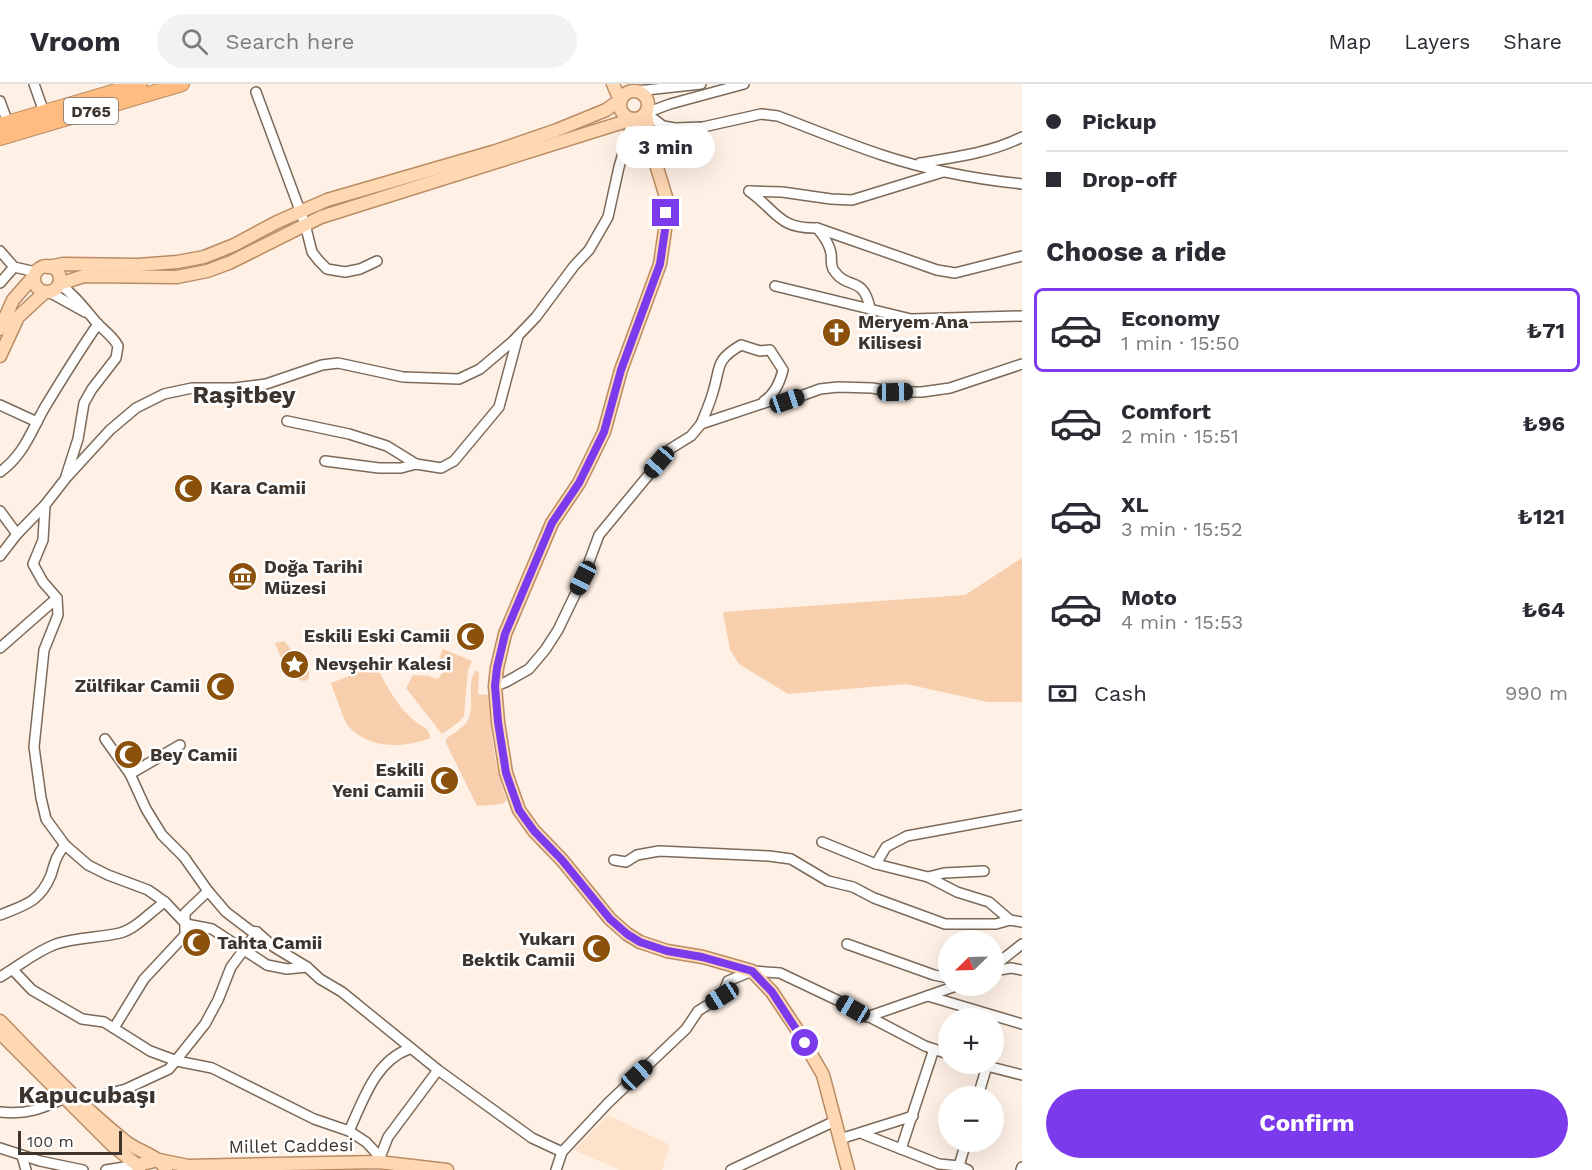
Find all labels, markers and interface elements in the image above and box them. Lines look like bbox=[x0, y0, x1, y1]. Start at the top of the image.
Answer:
search box bbox=[157, 14, 577, 68]
text: Vroom bbox=[30, 25, 121, 58]
icon: search bbox=[178, 25, 211, 58]
text: Search here bbox=[226, 29, 354, 54]
text: Map bbox=[1328, 29, 1371, 54]
text: Layers bbox=[1404, 29, 1470, 54]
text: Share bbox=[1503, 29, 1562, 54]
road number: D765 bbox=[64, 98, 118, 124]
text: Pickup bbox=[1082, 109, 1157, 134]
callout: 3 min bbox=[616, 126, 716, 168]
text: 3 min bbox=[638, 135, 693, 159]
text: Drop-off bbox=[1082, 167, 1177, 192]
route end bbox=[652, 199, 679, 226]
text: Choose a ride bbox=[1046, 236, 1226, 268]
icon: car bbox=[1049, 303, 1103, 357]
text: Economy bbox=[1121, 306, 1220, 331]
place label: Meryem Ana Kilisesi bbox=[858, 311, 969, 353]
church icon: Meryem Ana Kilisesi bbox=[821, 316, 853, 348]
text: ₺71 bbox=[1527, 318, 1565, 343]
text: 1 min · 15:50 bbox=[1121, 331, 1240, 355]
district label: Raşitbey bbox=[192, 381, 296, 409]
car bbox=[877, 383, 913, 401]
car bbox=[767, 387, 807, 415]
icon: car bbox=[1049, 396, 1103, 450]
text: Comfort bbox=[1121, 399, 1211, 424]
text: ₺96 bbox=[1522, 411, 1565, 436]
text: 2 min · 15:51 bbox=[1121, 424, 1239, 448]
car bbox=[640, 443, 678, 481]
mosque icon: Kara Camii bbox=[173, 472, 205, 504]
place label: Kara Camii bbox=[210, 477, 306, 498]
icon: car bbox=[1049, 489, 1103, 543]
text: XL bbox=[1121, 492, 1149, 517]
text: ₺121 bbox=[1517, 504, 1565, 529]
text: 3 min · 15:52 bbox=[1121, 517, 1243, 541]
place label: Doğa Tarihi Müzesi bbox=[264, 556, 363, 598]
car bbox=[567, 558, 599, 598]
museum icon: Doğa Tarihi Müzesi bbox=[227, 561, 259, 593]
icon: car bbox=[1049, 582, 1103, 636]
text: Moto bbox=[1121, 585, 1177, 610]
text: ₺64 bbox=[1522, 597, 1565, 622]
text: 4 min · 15:53 bbox=[1121, 610, 1243, 634]
mosque icon: Eskili Eski Camii bbox=[455, 620, 487, 652]
place label: Eskili Eski Camii bbox=[304, 625, 450, 646]
place icon: Nevşehir Kalesi bbox=[278, 648, 310, 680]
place label: Nevşehir Kalesi bbox=[315, 653, 451, 674]
mosque icon: Zülfikar Camii bbox=[205, 670, 237, 702]
place label: Zülfikar Camii bbox=[75, 675, 200, 696]
icon: cash bbox=[1046, 677, 1079, 710]
text: Cash bbox=[1094, 681, 1147, 706]
text: 990 m bbox=[1505, 681, 1568, 705]
mosque icon: Bey Camii bbox=[113, 739, 145, 771]
place label: Bey Camii bbox=[150, 744, 237, 765]
place label: Eskili Yeni Camii bbox=[332, 759, 424, 801]
mosque icon: Eskili Yeni Camii bbox=[429, 764, 461, 796]
mosque icon: Tahta Camii bbox=[180, 927, 212, 959]
place label: Yukarı Bektik Camii bbox=[462, 928, 575, 970]
north arrow bbox=[938, 930, 1004, 996]
map controls bbox=[938, 930, 1004, 1152]
place label: Tahta Camii bbox=[217, 932, 322, 953]
mosque icon: Yukarı Bektik Camii bbox=[580, 933, 612, 965]
car bbox=[702, 979, 742, 1013]
car bbox=[833, 992, 873, 1026]
button: + bbox=[938, 1008, 1004, 1074]
route start bbox=[791, 1029, 818, 1056]
car bbox=[618, 1056, 656, 1094]
district label: Kapucubaşı bbox=[18, 1081, 156, 1109]
button: − bbox=[938, 1086, 1004, 1152]
button: Confirm bbox=[1046, 1089, 1568, 1158]
scale bar bbox=[18, 1128, 122, 1156]
text: 100 m bbox=[27, 1132, 74, 1151]
street label: Millet Caddesi bbox=[228, 1134, 354, 1157]

